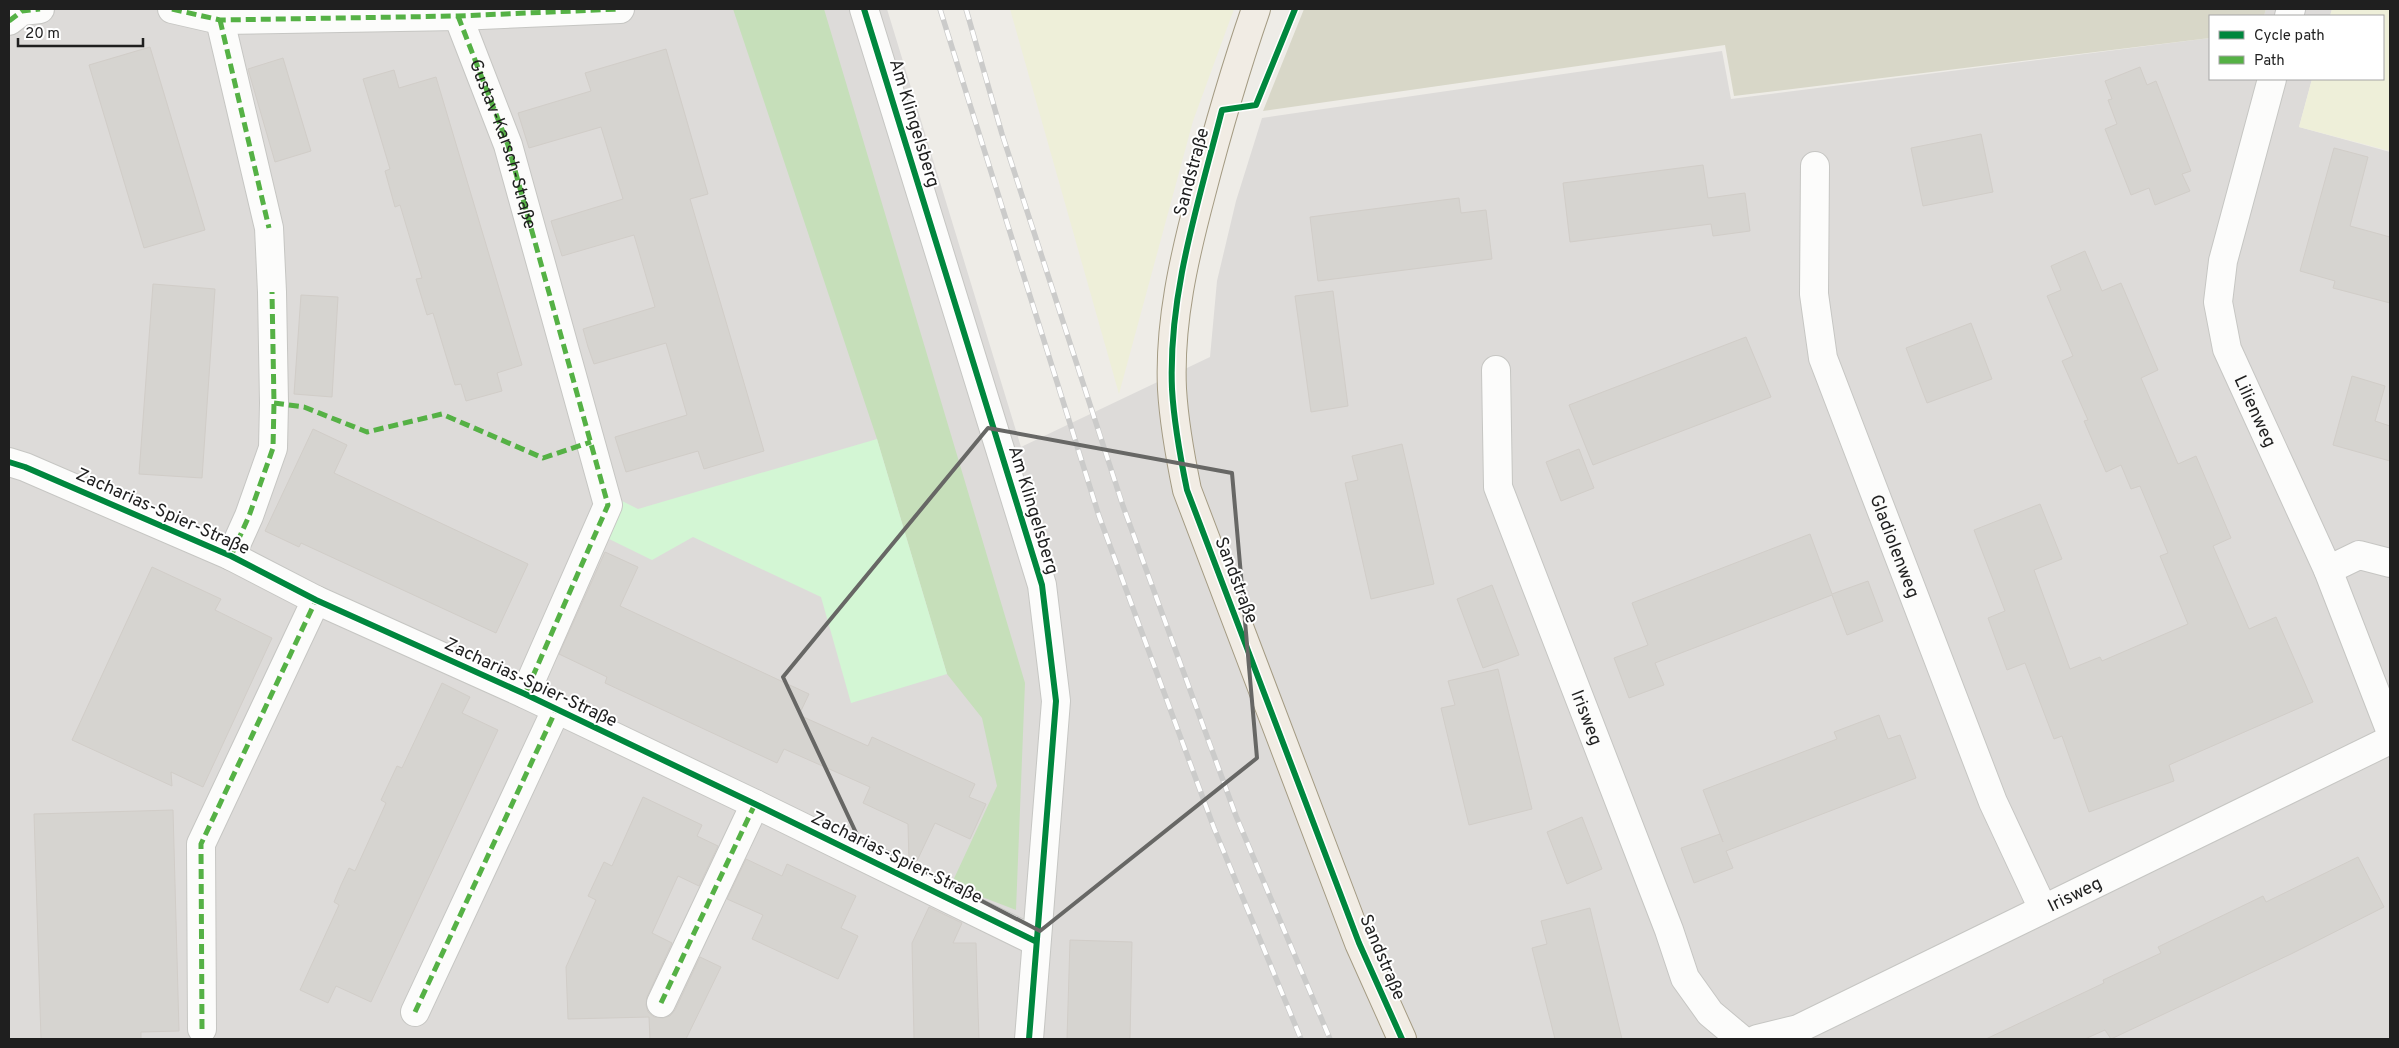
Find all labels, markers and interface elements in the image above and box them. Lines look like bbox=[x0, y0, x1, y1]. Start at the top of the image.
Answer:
scale bar bbox=[18, 15, 142, 47]
legend bbox=[2209, 15, 2384, 80]
text: 20 m bbox=[25, 25, 60, 44]
text: Cycle path bbox=[2254, 27, 2325, 46]
text: Path bbox=[2254, 52, 2285, 71]
street label: Gustav-Karsch-Straße bbox=[463, 56, 541, 232]
street label: Am Klingelsberg bbox=[883, 56, 944, 190]
street label: Sandstraße bbox=[1170, 125, 1215, 219]
street label: Lilienweg bbox=[2228, 372, 2280, 451]
street label: Am Klingelsberg bbox=[1002, 443, 1063, 577]
street label: Zacharias-Spier-Straße bbox=[72, 464, 253, 561]
street label: Gladiolenweg bbox=[1863, 492, 1924, 602]
street label: Sandstraße bbox=[1209, 534, 1263, 627]
street label: Zacharias-Spier-Straße bbox=[440, 633, 620, 734]
street label: Irisweg bbox=[1564, 687, 1607, 749]
street label: Zacharias-Spier-Straße bbox=[807, 807, 986, 910]
street label: Irisweg bbox=[2044, 872, 2106, 918]
street label: Sandstraße bbox=[1353, 911, 1410, 1004]

